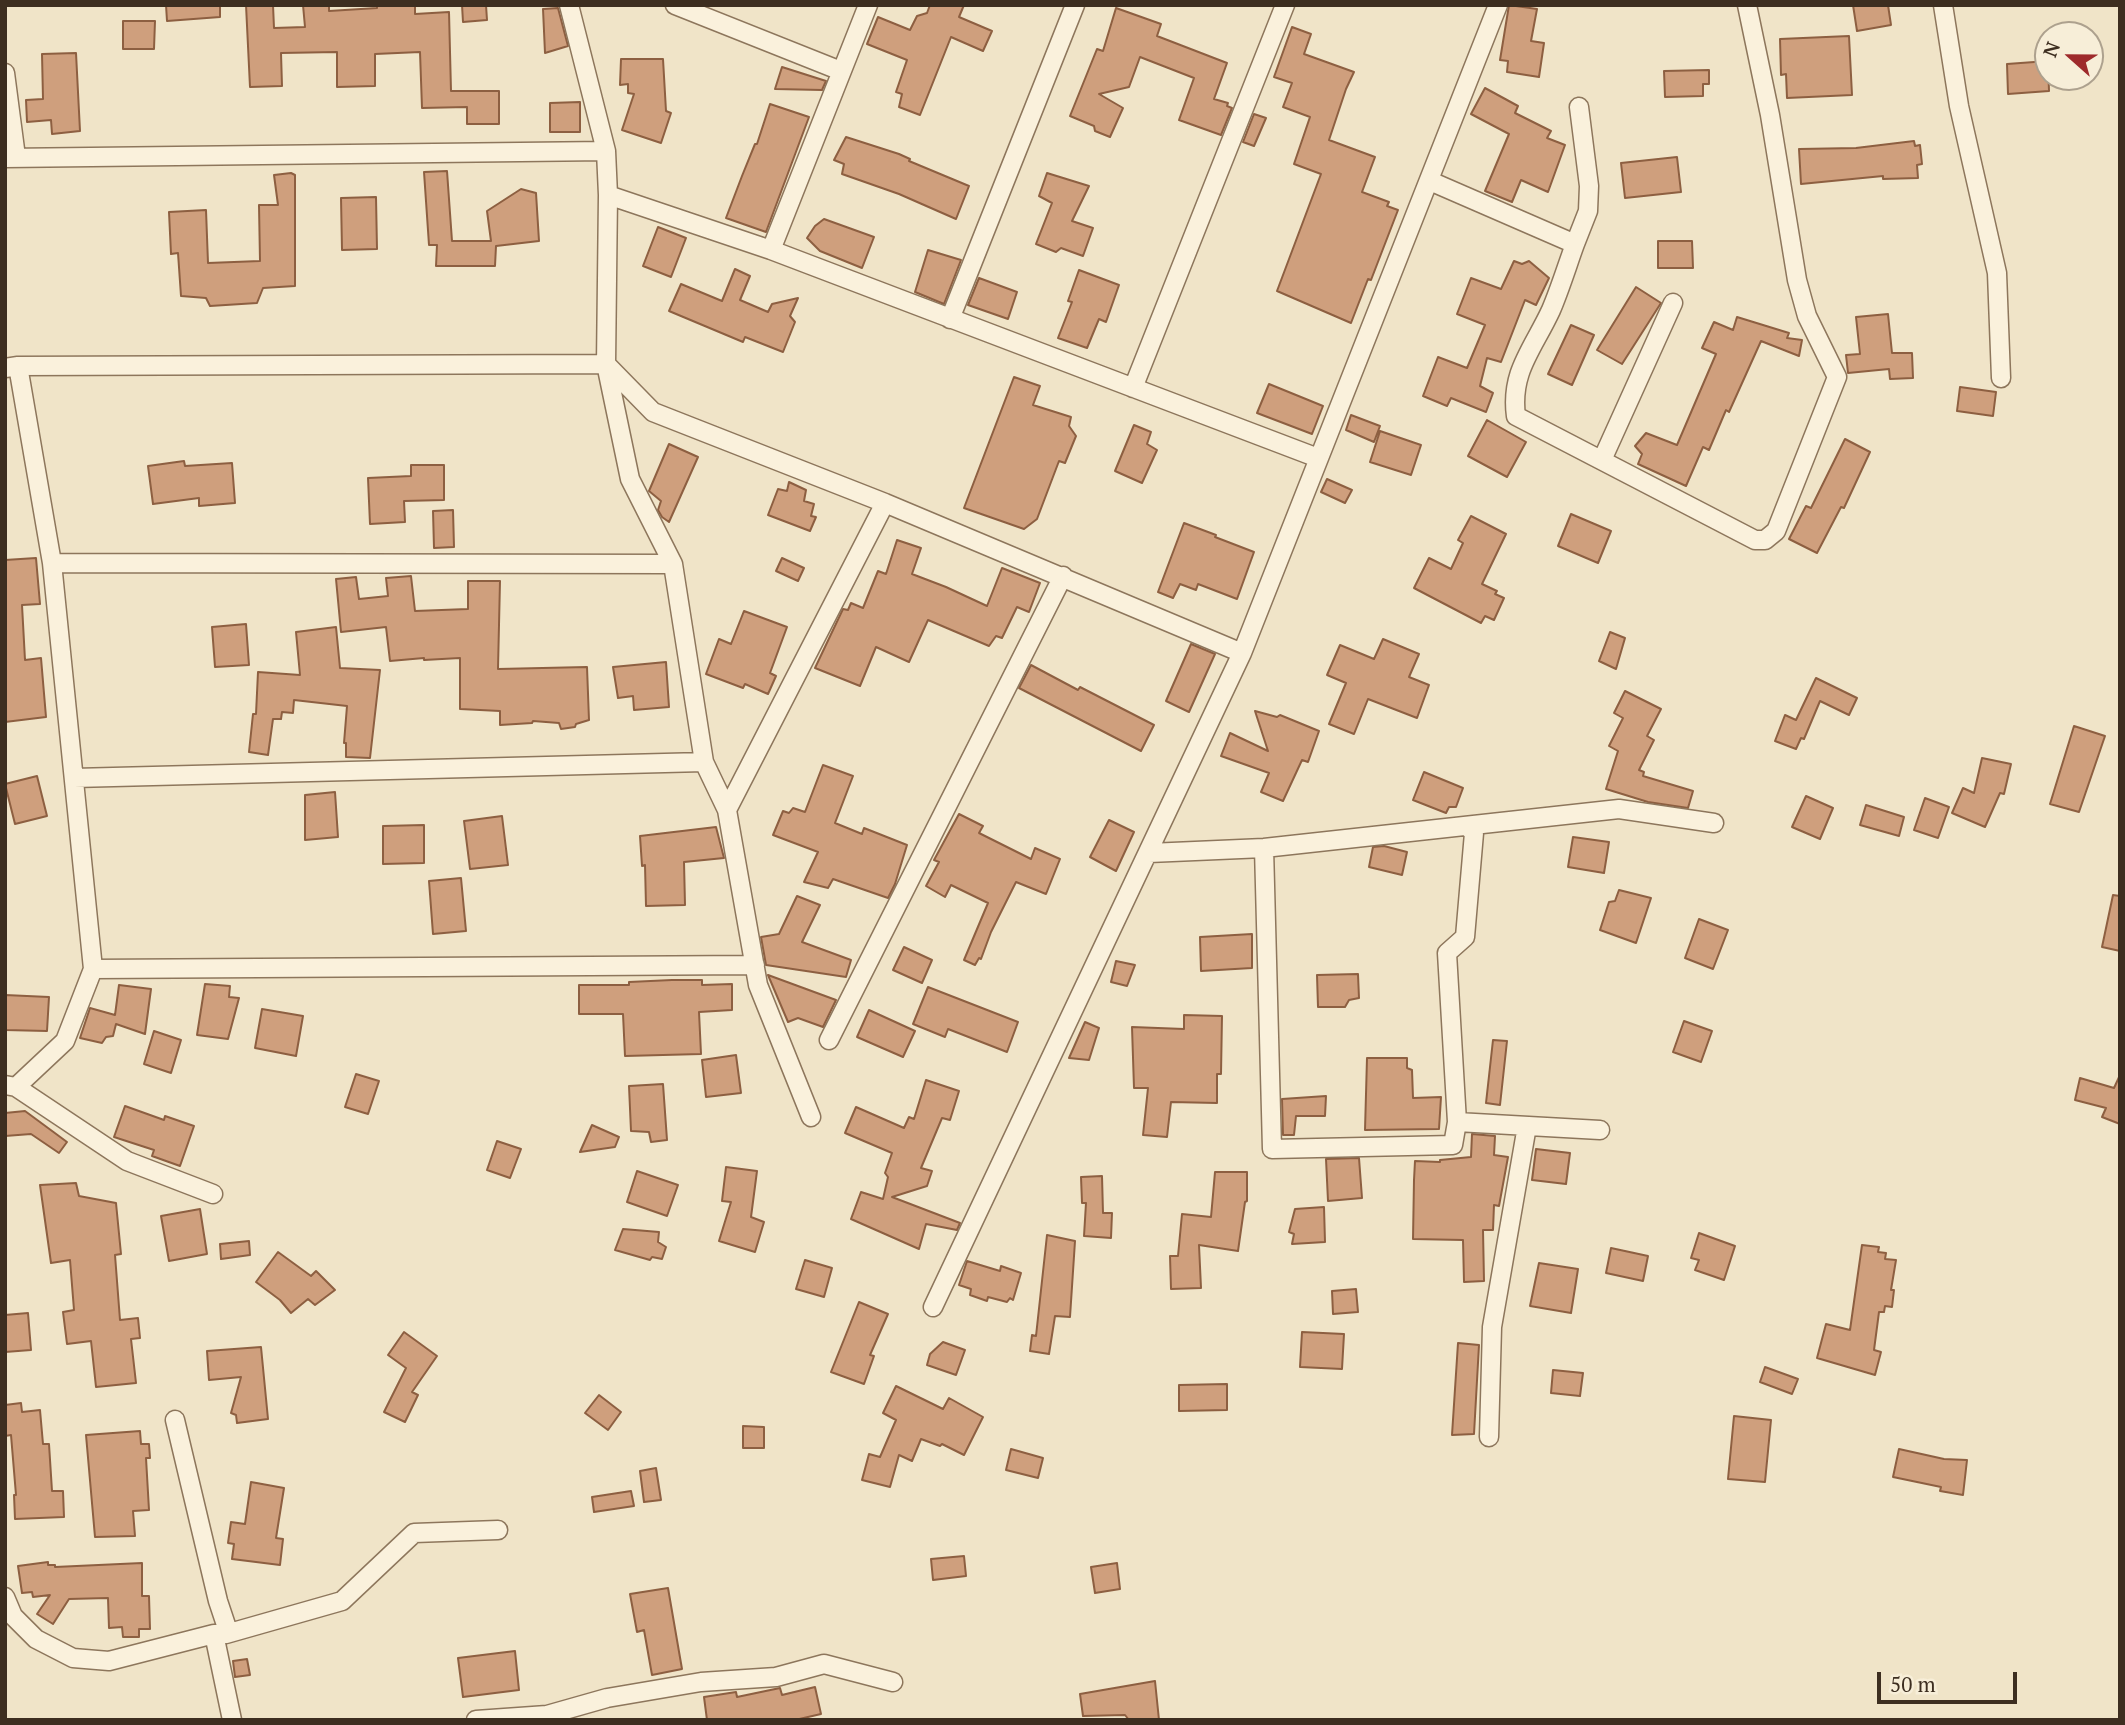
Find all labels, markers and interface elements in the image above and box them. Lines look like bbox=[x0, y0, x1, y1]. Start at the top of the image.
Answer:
north arrow bbox=[2034, 21, 2104, 91]
text: N bbox=[2037, 38, 2065, 60]
scale bar bbox=[1880, 1658, 2020, 1702]
text: 50 m bbox=[1890, 1670, 1936, 1698]

